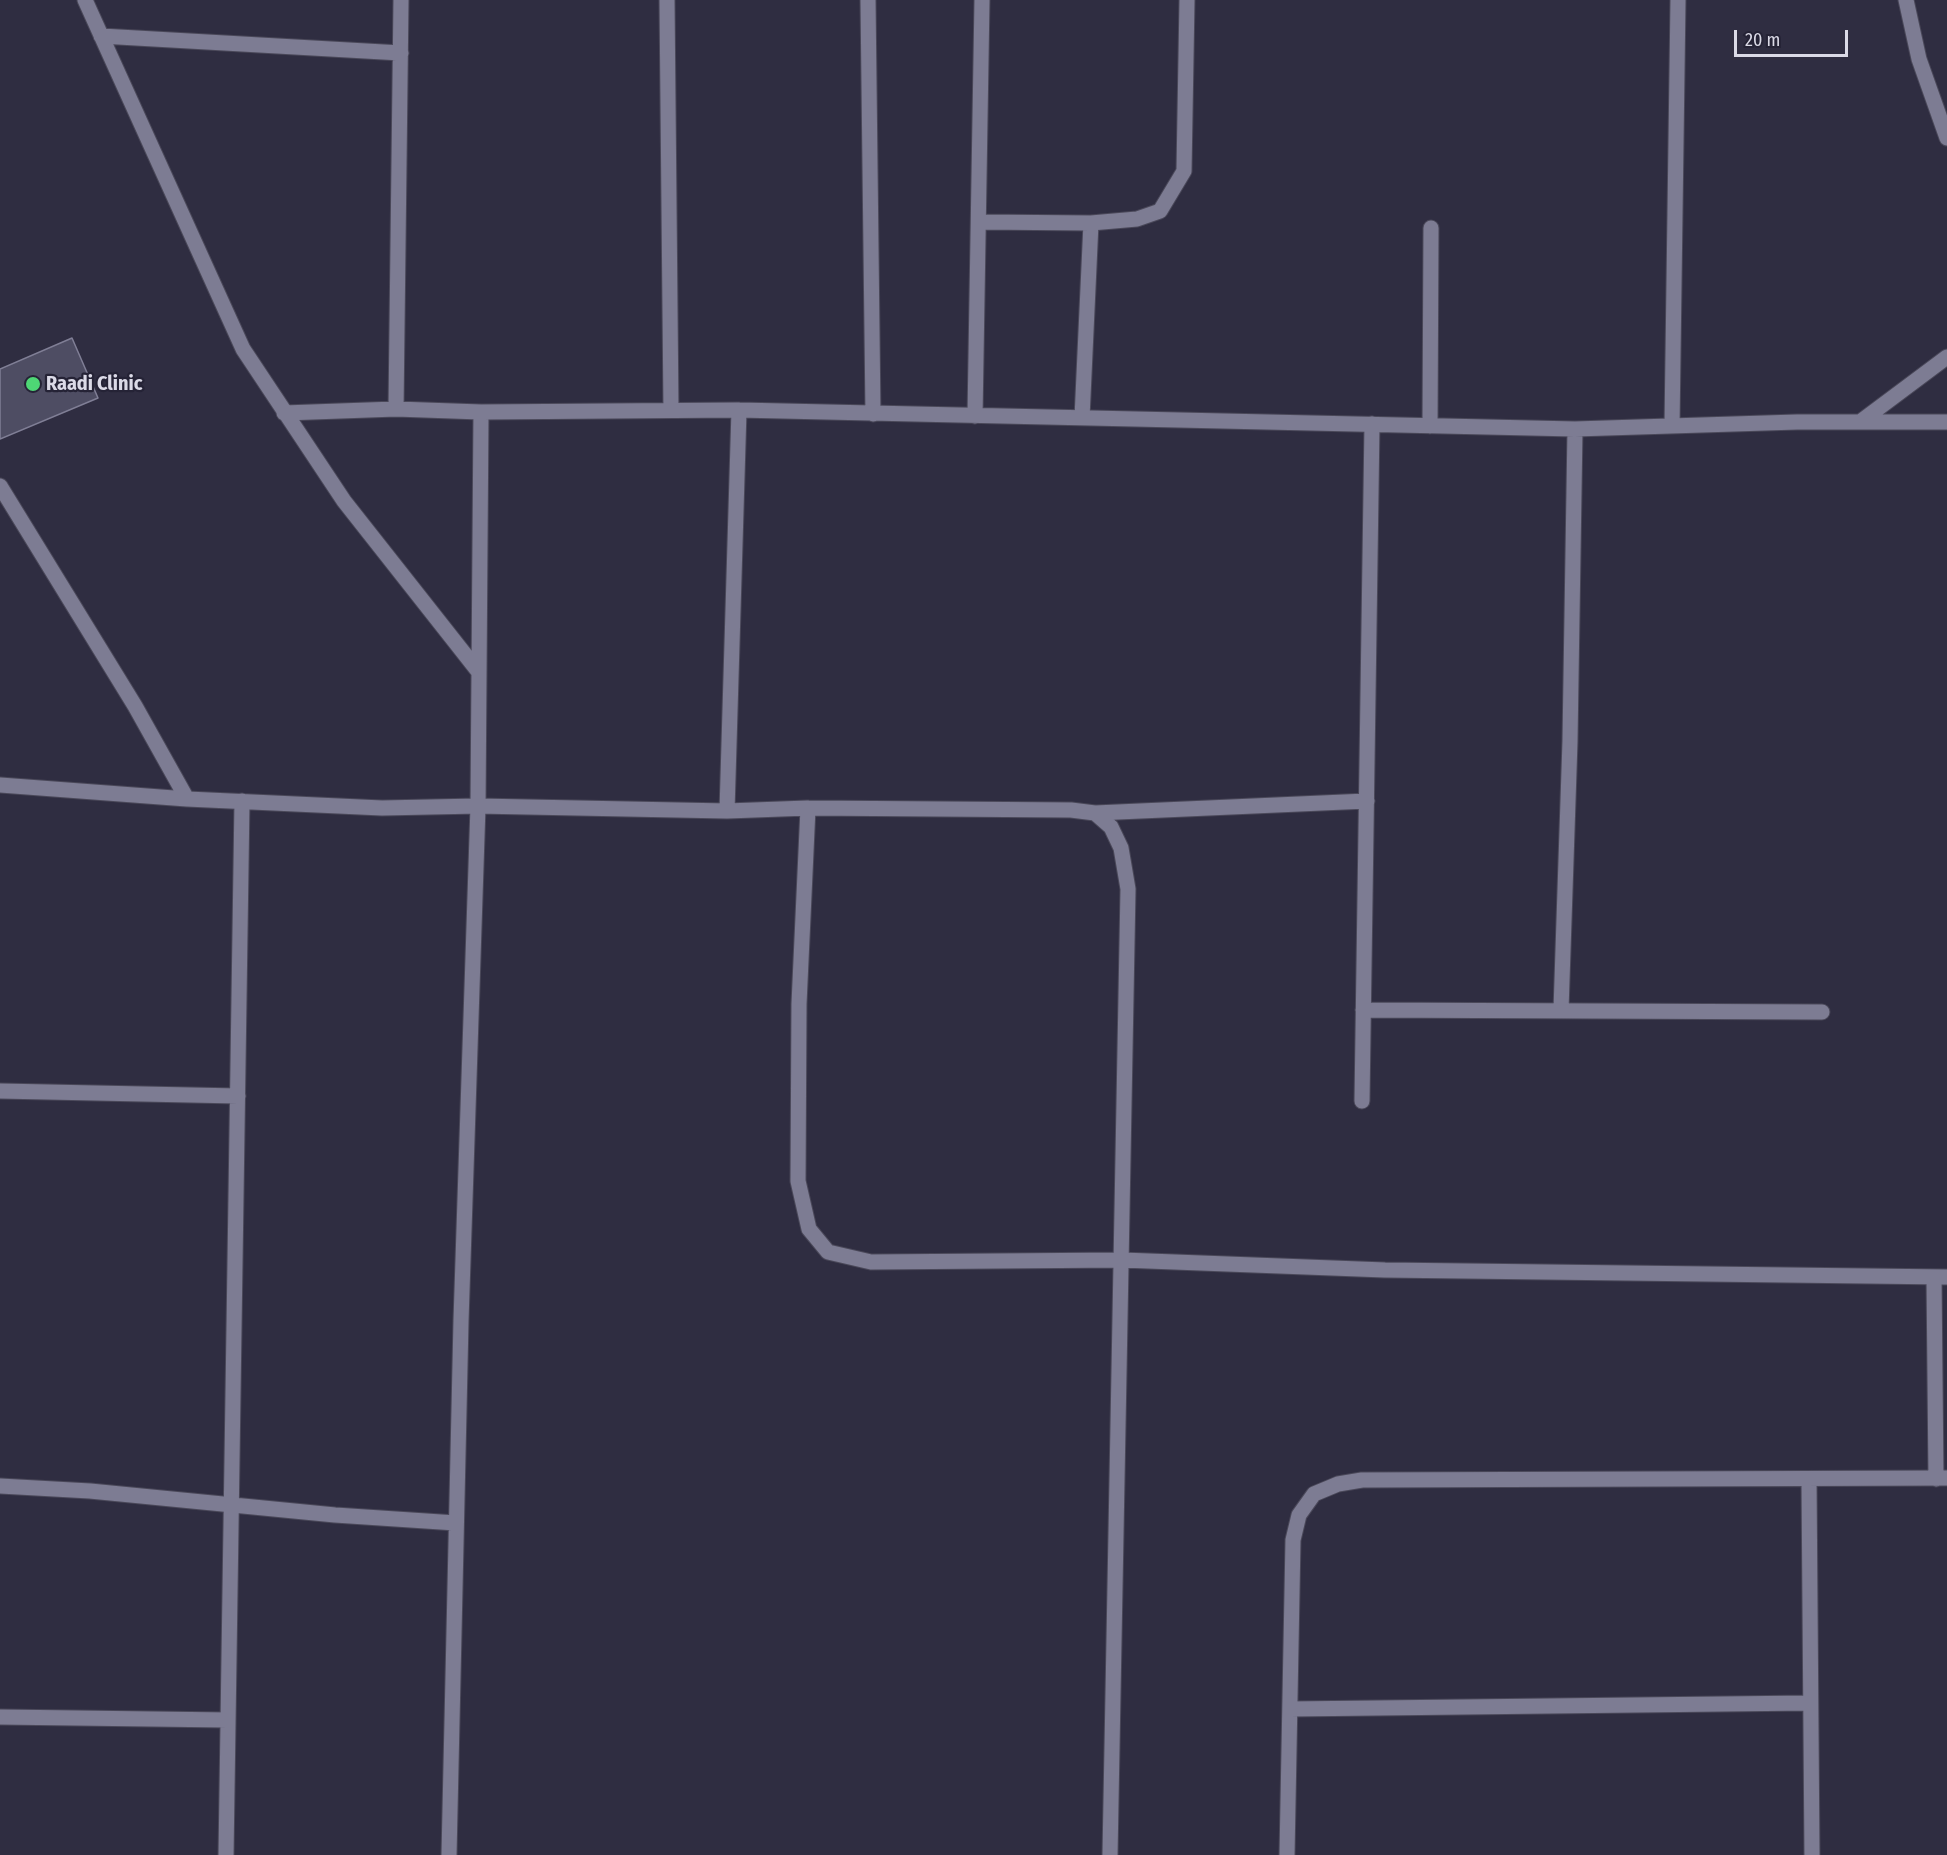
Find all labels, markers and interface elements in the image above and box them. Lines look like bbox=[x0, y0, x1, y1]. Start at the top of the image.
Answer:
scale bar bbox=[1737, 18, 1851, 56]
text: 20 m bbox=[1745, 29, 1780, 51]
place label: Raadi Clinic bbox=[46, 372, 142, 396]
marker: Raadi Clinic bbox=[24, 375, 42, 393]

